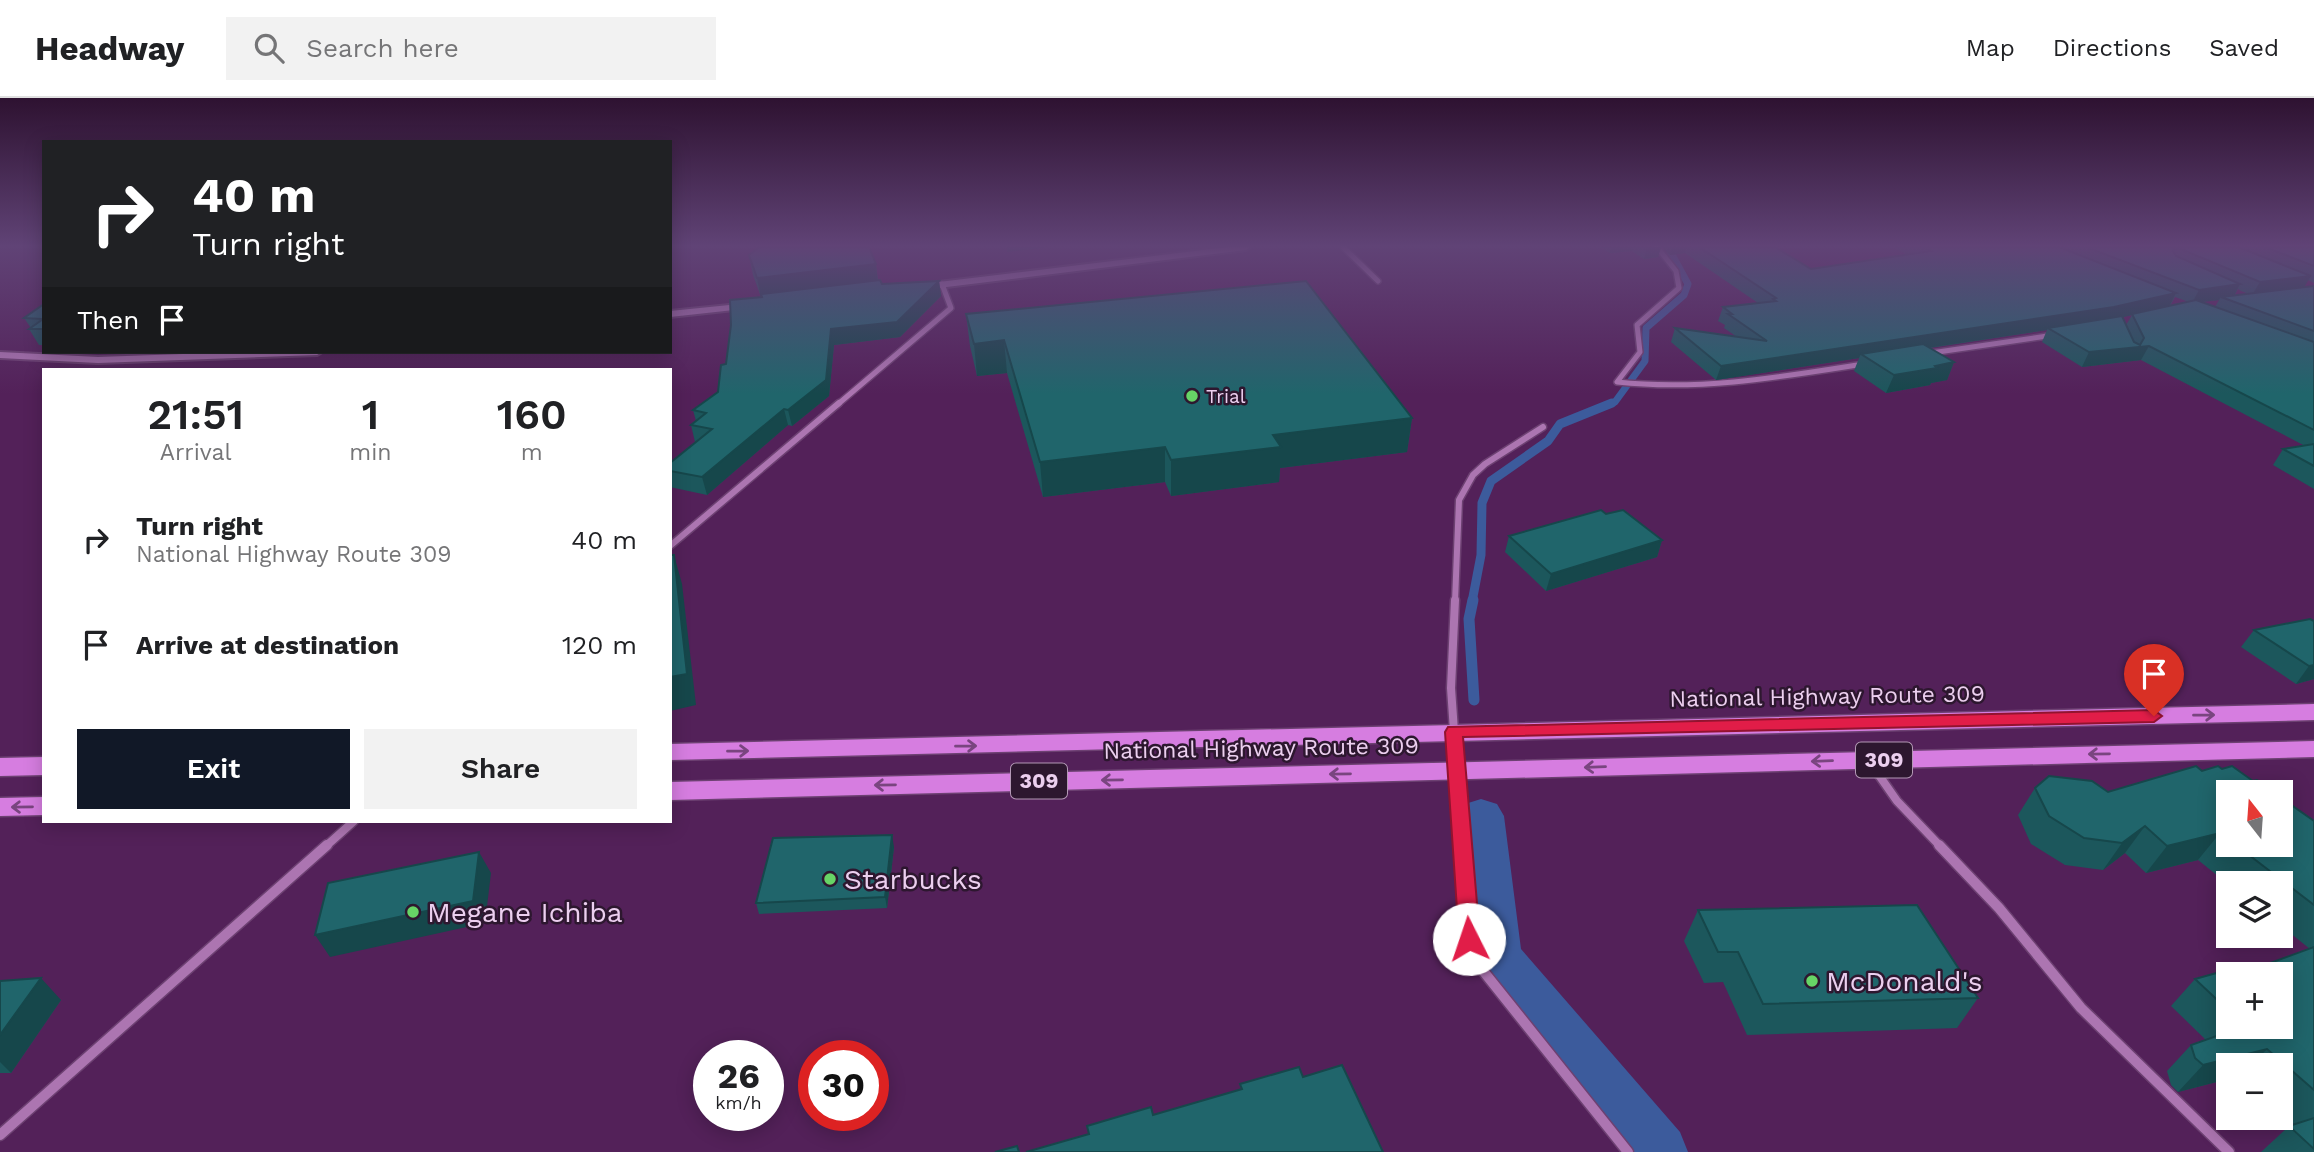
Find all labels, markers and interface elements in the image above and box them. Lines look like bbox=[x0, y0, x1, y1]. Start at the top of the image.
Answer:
search box bbox=[226, 17, 716, 80]
text: Headway bbox=[35, 29, 184, 68]
icon: search bbox=[250, 29, 288, 67]
text: Search here bbox=[306, 33, 459, 63]
text: Map bbox=[1966, 34, 2015, 62]
text: Directions bbox=[2053, 34, 2171, 62]
text: Saved bbox=[2209, 34, 2279, 62]
text: 40 m bbox=[192, 166, 315, 224]
icon: right bbox=[77, 168, 168, 259]
text: Turn right bbox=[192, 225, 344, 263]
icon: arrive bbox=[153, 301, 191, 339]
text: Then bbox=[77, 305, 139, 335]
place label: Trial bbox=[1206, 385, 1246, 408]
marker: Trial bbox=[1184, 388, 1200, 404]
text: 21:51 bbox=[147, 390, 244, 439]
text: 1 bbox=[362, 390, 379, 439]
text: 160 bbox=[497, 390, 567, 439]
text: Arrival bbox=[160, 439, 232, 466]
text: min bbox=[349, 439, 392, 466]
text: m bbox=[521, 439, 543, 466]
text: Turn right bbox=[136, 511, 263, 541]
icon: right bbox=[77, 521, 115, 559]
text: 40 m bbox=[571, 525, 637, 555]
text: National Highway Route 309 bbox=[136, 541, 452, 568]
icon: arrive bbox=[77, 626, 115, 664]
text: Arrive at destination bbox=[136, 630, 399, 660]
text: 120 m bbox=[562, 630, 637, 660]
pin bbox=[2124, 644, 2184, 716]
icon: arrive bbox=[2135, 655, 2173, 693]
street label: National Highway Route 309 bbox=[1669, 680, 1985, 713]
one-way arrow bbox=[2193, 708, 2216, 722]
button: Exit bbox=[77, 729, 350, 809]
button: Share bbox=[364, 729, 637, 809]
street label: National Highway Route 309 bbox=[1103, 732, 1419, 765]
one-way arrow bbox=[954, 739, 977, 753]
road number: 309 bbox=[1856, 742, 1912, 778]
one-way arrow bbox=[727, 744, 750, 757]
one-way arrow bbox=[2088, 748, 2111, 761]
one-way arrow bbox=[1811, 755, 1834, 768]
one-way arrow bbox=[1584, 761, 1607, 774]
road number: 309 bbox=[1011, 764, 1067, 798]
one-way arrow bbox=[1329, 767, 1352, 781]
one-way arrow bbox=[1101, 773, 1124, 786]
one-way arrow bbox=[874, 779, 897, 792]
north arrow bbox=[2216, 780, 2292, 858]
map controls bbox=[2216, 780, 2293, 1130]
one-way arrow bbox=[11, 800, 34, 813]
place label: Starbucks bbox=[844, 863, 982, 896]
marker: Starbucks bbox=[822, 871, 838, 887]
button: layers bbox=[2216, 871, 2293, 948]
place label: Megane Ichiba bbox=[427, 896, 623, 929]
position arrow bbox=[1432, 902, 1506, 976]
marker: Megane Ichiba bbox=[405, 904, 421, 920]
button: + bbox=[2216, 962, 2293, 1039]
place label: McDonald's bbox=[1826, 965, 1983, 998]
marker: McDonald's bbox=[1804, 973, 1820, 989]
speed limit sign: 30 bbox=[798, 1040, 889, 1131]
button: − bbox=[2216, 1053, 2293, 1130]
text: 26 bbox=[717, 1055, 760, 1097]
text: km/h bbox=[715, 1092, 762, 1113]

